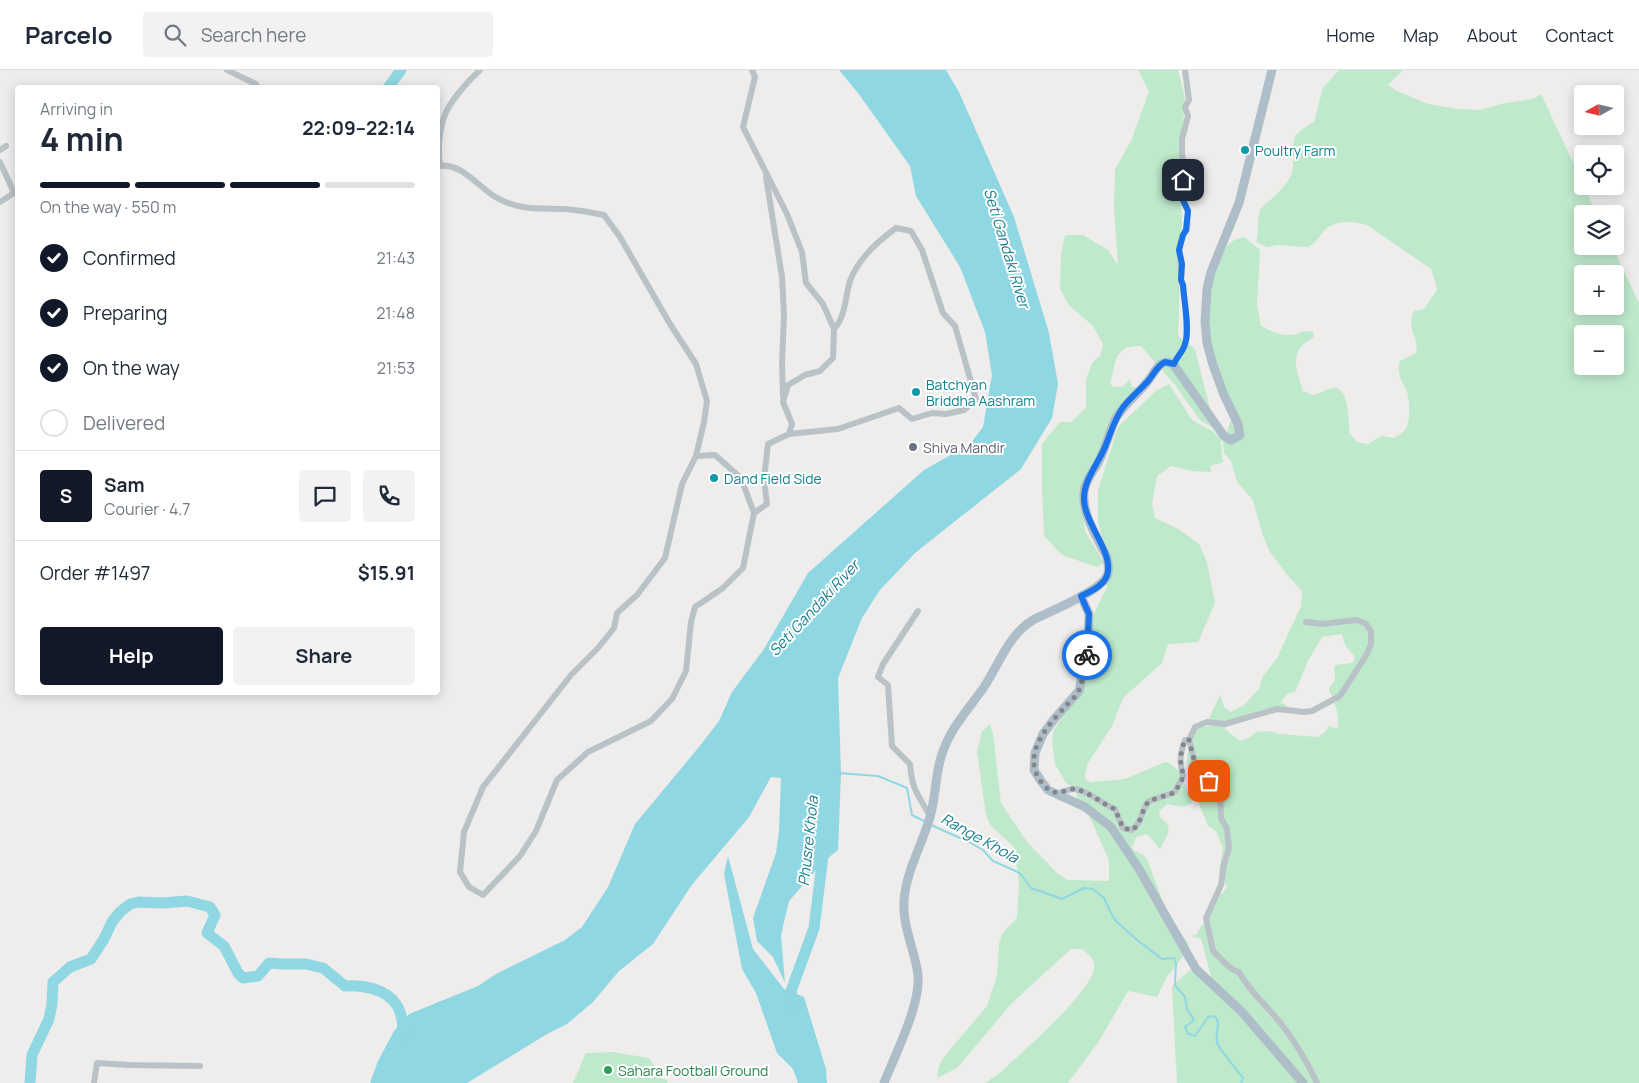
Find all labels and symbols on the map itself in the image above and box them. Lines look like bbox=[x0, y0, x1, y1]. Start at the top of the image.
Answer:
north arrow bbox=[1574, 85, 1624, 135]
place label: Poultry Farm bbox=[1255, 141, 1336, 160]
marker: Poultry Farm bbox=[1239, 144, 1251, 156]
pin bbox=[1162, 159, 1204, 201]
water label: Seti Gandaki River bbox=[979, 186, 1036, 313]
place label: Batchyan Briddha Aashram bbox=[926, 375, 1035, 410]
marker: Batchyan Briddha Aashram bbox=[910, 386, 922, 398]
place label: Shiva Mandir bbox=[923, 438, 1005, 457]
marker: Shiva Mandir bbox=[907, 441, 919, 453]
place label: Dand Field Side bbox=[724, 469, 822, 488]
marker: Dand Field Side bbox=[708, 472, 720, 484]
water label: Seti Gandaki River bbox=[764, 554, 866, 660]
courier bbox=[1062, 630, 1112, 680]
pin bbox=[1188, 760, 1230, 802]
water label: Phusre Khola bbox=[793, 794, 823, 887]
water label: Range Khola bbox=[937, 808, 1023, 868]
place label: Sahara Football Ground bbox=[618, 1061, 768, 1080]
marker: Sahara Football Ground bbox=[602, 1064, 614, 1076]

